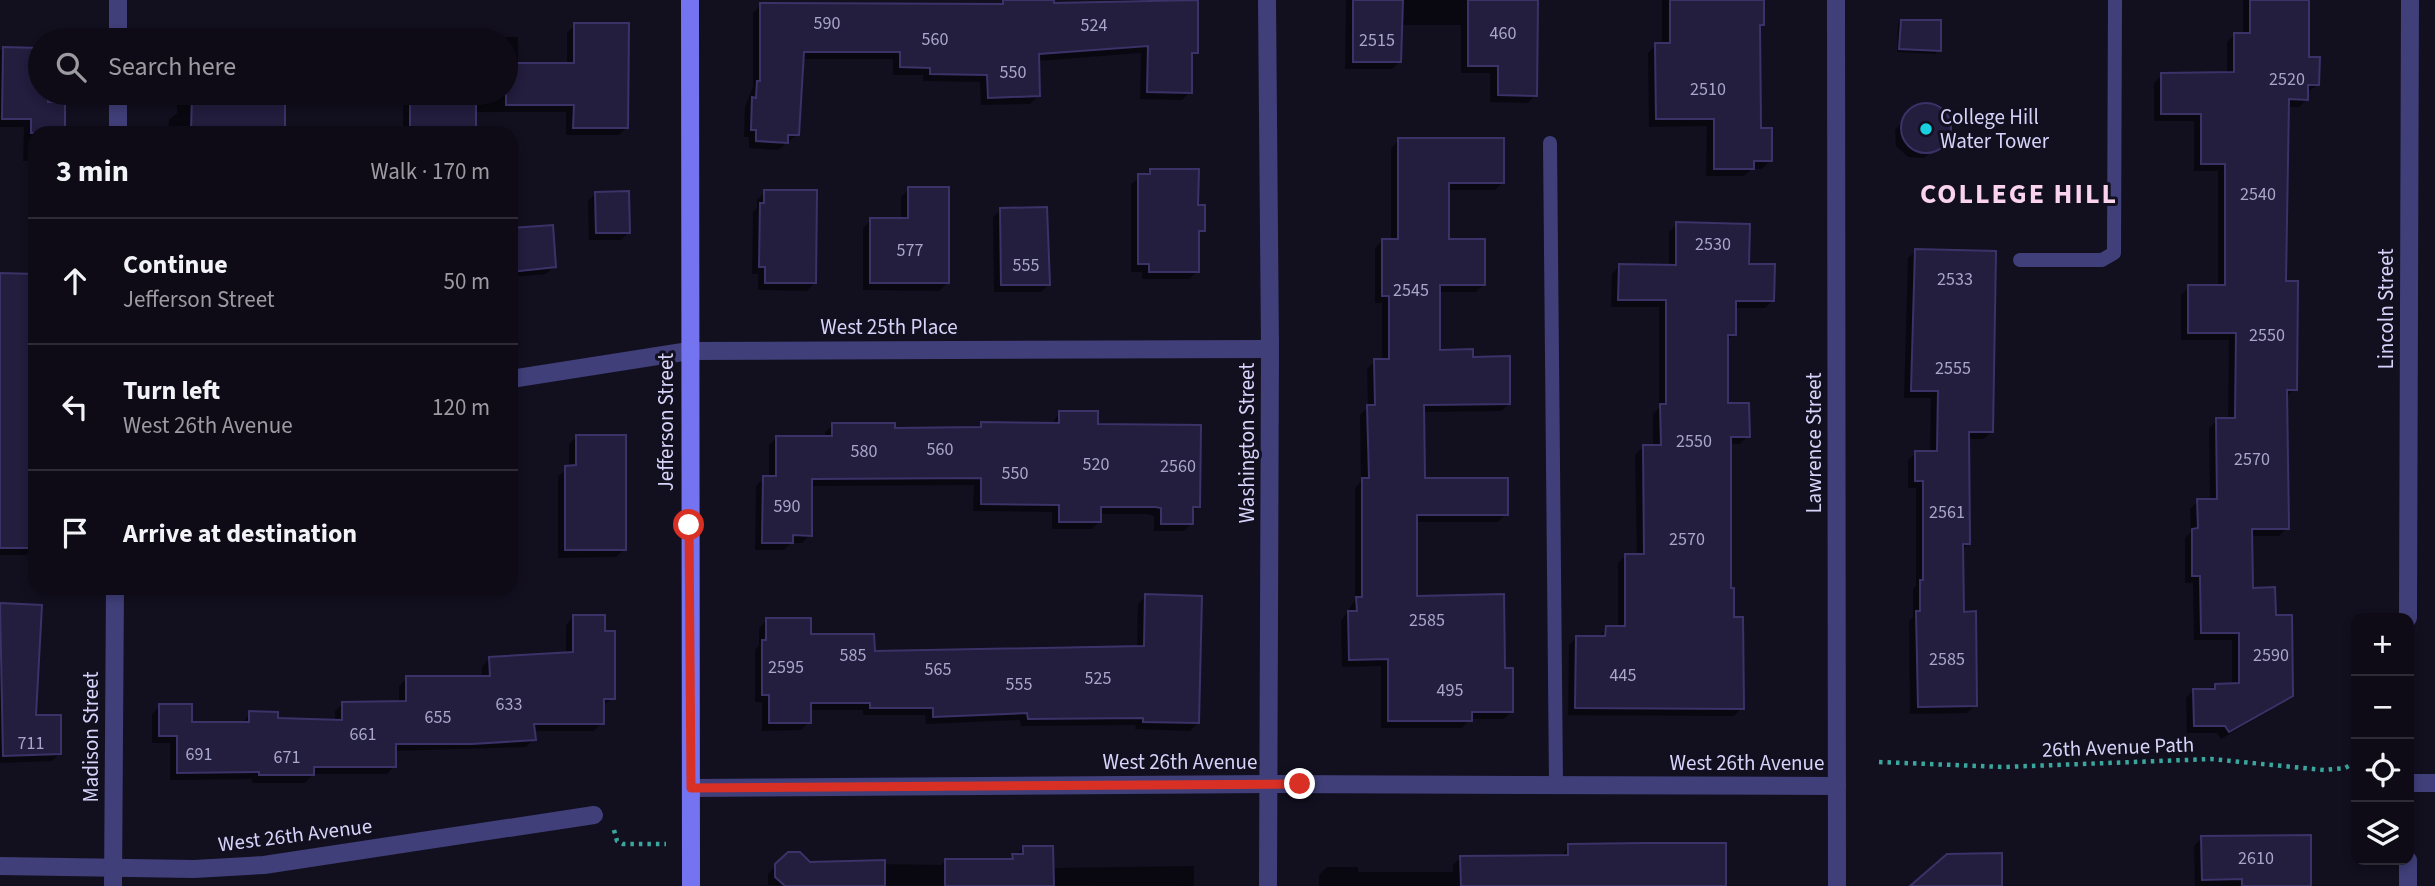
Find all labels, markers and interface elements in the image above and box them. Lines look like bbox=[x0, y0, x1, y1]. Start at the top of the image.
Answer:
house number: 590 bbox=[814, 11, 840, 36]
house number: 524 bbox=[1081, 13, 1107, 38]
house number: 460 bbox=[1490, 21, 1516, 46]
house number: 560 bbox=[922, 27, 948, 52]
search box bbox=[28, 28, 518, 105]
house number: 2515 bbox=[1359, 28, 1395, 53]
icon: search bbox=[52, 48, 90, 86]
text: Search here bbox=[108, 48, 236, 85]
house number: 550 bbox=[1000, 60, 1026, 85]
house number: 2520 bbox=[2269, 67, 2305, 92]
house number: 2510 bbox=[1690, 77, 1726, 102]
place label: College Hill Water Tower bbox=[1940, 102, 2050, 156]
marker: College Hill Water Tower bbox=[1918, 121, 1934, 137]
text: 3 min bbox=[56, 150, 129, 193]
text: Walk · 170 m bbox=[371, 155, 490, 188]
district label: COLLEGE HILL bbox=[1920, 174, 2118, 214]
house number: 2540 bbox=[2240, 182, 2276, 207]
house number: 2530 bbox=[1695, 232, 1731, 257]
house number: 577 bbox=[897, 238, 923, 263]
text: Continue bbox=[123, 246, 228, 283]
street label: Lincoln Street bbox=[2371, 248, 2401, 370]
house number: 555 bbox=[1013, 253, 1039, 278]
icon: ahead bbox=[56, 262, 94, 300]
text: 50 m bbox=[443, 265, 490, 298]
house number: 2533 bbox=[1937, 267, 1973, 292]
house number: 2545 bbox=[1393, 278, 1429, 303]
text: Jefferson Street bbox=[123, 283, 275, 316]
street label: West 25th Place bbox=[820, 312, 958, 342]
house number: 2550 bbox=[2249, 323, 2285, 348]
street label: Jefferson Street bbox=[651, 353, 681, 491]
house number: 2555 bbox=[1935, 356, 1971, 381]
street label: Washington Street bbox=[1232, 363, 1262, 523]
text: Turn left bbox=[123, 372, 220, 409]
street label: Lawrence Street bbox=[1799, 372, 1829, 514]
icon: left bbox=[56, 388, 94, 426]
text: 120 m bbox=[432, 391, 490, 424]
text: West 26th Avenue bbox=[123, 409, 293, 442]
house number: 2550 bbox=[1676, 429, 1712, 454]
house number: 560 bbox=[927, 437, 953, 462]
house number: 580 bbox=[851, 439, 877, 464]
house number: 2570 bbox=[2234, 447, 2270, 472]
house number: 520 bbox=[1083, 452, 1109, 477]
house number: 2560 bbox=[1160, 454, 1196, 479]
house number: 550 bbox=[1002, 461, 1028, 486]
house number: 590 bbox=[774, 494, 800, 519]
house number: 2561 bbox=[1929, 500, 1965, 525]
route start bbox=[673, 509, 704, 540]
icon: arrive bbox=[56, 514, 94, 552]
text: Arrive at destination bbox=[123, 515, 357, 552]
house number: 2570 bbox=[1669, 527, 1705, 552]
house number: 2585 bbox=[1409, 608, 1445, 633]
map controls bbox=[2351, 613, 2414, 865]
button: + bbox=[2351, 613, 2414, 676]
house number: 585 bbox=[840, 643, 866, 668]
house number: 2590 bbox=[2253, 643, 2289, 668]
house number: 2585 bbox=[1929, 647, 1965, 672]
house number: 2595 bbox=[768, 655, 804, 680]
house number: 565 bbox=[925, 657, 951, 682]
house number: 445 bbox=[1610, 663, 1636, 688]
house number: 525 bbox=[1085, 666, 1111, 691]
street label: Madison Street bbox=[76, 671, 106, 803]
house number: 555 bbox=[1006, 672, 1032, 697]
button: − bbox=[2351, 676, 2414, 739]
house number: 495 bbox=[1437, 678, 1463, 703]
house number: 633 bbox=[496, 692, 522, 717]
house number: 655 bbox=[425, 705, 451, 730]
house number: 661 bbox=[350, 722, 376, 747]
street label: 26th Avenue Path bbox=[2041, 729, 2195, 765]
house number: 711 bbox=[18, 731, 44, 756]
button: locate bbox=[2351, 739, 2414, 802]
house number: 691 bbox=[186, 742, 212, 767]
house number: 671 bbox=[274, 745, 300, 770]
street label: West 26th Avenue bbox=[1103, 747, 1257, 777]
street label: West 26th Avenue bbox=[1670, 748, 1824, 778]
route end bbox=[1284, 768, 1315, 799]
button: layers bbox=[2351, 802, 2414, 865]
street label: West 26th Avenue bbox=[216, 811, 374, 859]
house number: 2610 bbox=[2238, 846, 2274, 871]

